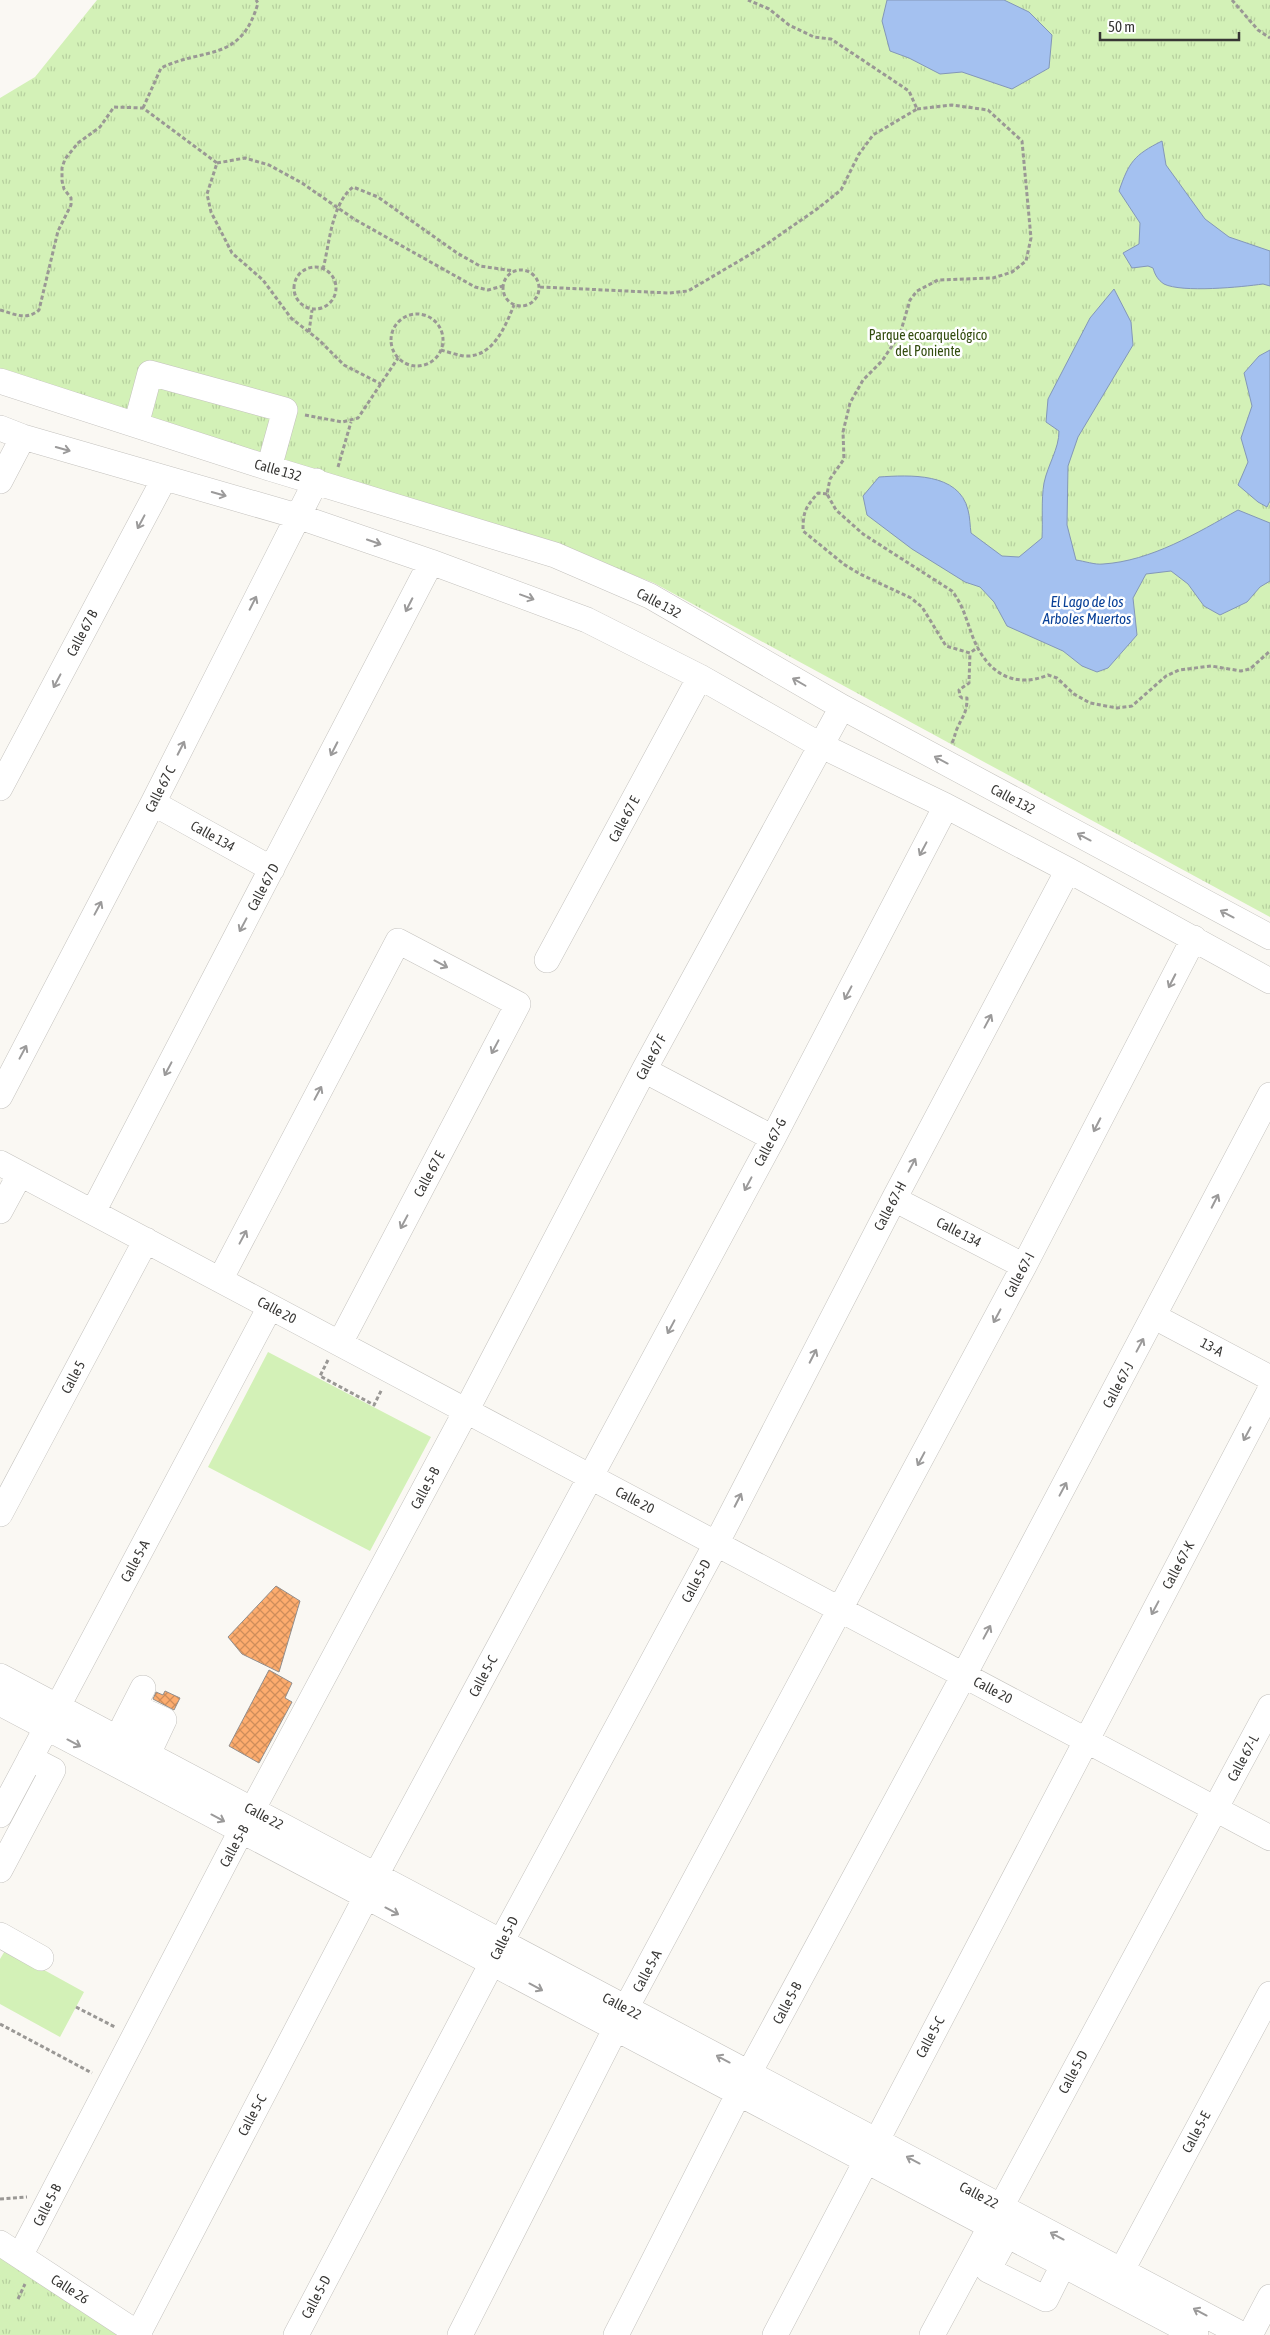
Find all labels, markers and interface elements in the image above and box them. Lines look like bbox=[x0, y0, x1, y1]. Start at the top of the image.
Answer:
scale bar bbox=[1100, 10, 1239, 42]
text: 50 m bbox=[1108, 18, 1135, 35]
park label: Parque ecoarquelógico del Poniente bbox=[869, 327, 987, 359]
one-way arrow bbox=[55, 444, 71, 454]
street label: Calle 132 bbox=[253, 456, 303, 484]
one-way arrow bbox=[211, 490, 227, 499]
one-way arrow bbox=[136, 514, 146, 529]
one-way arrow bbox=[366, 538, 382, 548]
street label: Calle 132 bbox=[634, 585, 684, 621]
one-way arrow bbox=[519, 593, 534, 602]
water label: El Lago de los Arboles Muertos bbox=[1042, 593, 1131, 627]
one-way arrow bbox=[249, 596, 259, 611]
one-way arrow bbox=[404, 597, 413, 612]
street label: Calle 67 B bbox=[63, 607, 101, 659]
one-way arrow bbox=[52, 673, 62, 688]
one-way arrow bbox=[792, 676, 806, 686]
one-way arrow bbox=[176, 741, 186, 756]
one-way arrow bbox=[329, 742, 339, 757]
one-way arrow bbox=[934, 755, 949, 764]
street label: Calle 67 C bbox=[142, 763, 179, 815]
street label: Calle 132 bbox=[988, 781, 1038, 817]
street label: Calle 67 E bbox=[605, 793, 643, 845]
street label: Calle 134 bbox=[188, 817, 238, 855]
one-way arrow bbox=[1077, 832, 1092, 841]
one-way arrow bbox=[918, 842, 928, 857]
street label: Calle 67 D bbox=[244, 860, 282, 913]
one-way arrow bbox=[93, 901, 103, 916]
one-way arrow bbox=[1220, 909, 1235, 918]
one-way arrow bbox=[238, 917, 248, 932]
one-way arrow bbox=[434, 959, 449, 969]
one-way arrow bbox=[1167, 973, 1176, 988]
one-way arrow bbox=[843, 986, 853, 1001]
one-way arrow bbox=[983, 1014, 993, 1029]
street label: Calle 67 F bbox=[632, 1031, 670, 1082]
one-way arrow bbox=[490, 1040, 500, 1055]
one-way arrow bbox=[18, 1045, 28, 1060]
one-way arrow bbox=[163, 1061, 173, 1076]
one-way arrow bbox=[314, 1086, 323, 1101]
street label: Calle 67-G bbox=[751, 1115, 789, 1169]
one-way arrow bbox=[1092, 1118, 1102, 1133]
street label: Calle 67 E bbox=[410, 1148, 448, 1200]
one-way arrow bbox=[908, 1158, 917, 1173]
one-way arrow bbox=[743, 1176, 752, 1191]
street label: Calle 67-H bbox=[870, 1179, 910, 1233]
one-way arrow bbox=[1211, 1194, 1220, 1209]
one-way arrow bbox=[398, 1214, 408, 1229]
street label: Calle 134 bbox=[934, 1214, 984, 1250]
one-way arrow bbox=[238, 1230, 248, 1244]
street label: Calle 67-I bbox=[1001, 1250, 1037, 1300]
street label: Calle 20 bbox=[255, 1293, 299, 1327]
one-way arrow bbox=[992, 1308, 1002, 1323]
one-way arrow bbox=[666, 1319, 675, 1334]
street label: 13-A bbox=[1198, 1334, 1226, 1360]
one-way arrow bbox=[1135, 1338, 1145, 1353]
one-way arrow bbox=[809, 1349, 818, 1364]
street label: Calle 5 bbox=[58, 1358, 88, 1396]
street label: Calle 67-J bbox=[1099, 1359, 1137, 1411]
one-way arrow bbox=[1242, 1426, 1252, 1441]
one-way arrow bbox=[916, 1452, 926, 1467]
street label: Calle 5-B bbox=[407, 1464, 443, 1512]
one-way arrow bbox=[1058, 1481, 1068, 1496]
street label: Calle 20 bbox=[613, 1483, 657, 1517]
one-way arrow bbox=[734, 1493, 743, 1508]
street label: Calle 5-A bbox=[117, 1537, 153, 1585]
street label: Calle 67-K bbox=[1159, 1538, 1197, 1592]
street label: Calle 5-D bbox=[678, 1557, 714, 1605]
one-way arrow bbox=[1150, 1601, 1160, 1616]
one-way arrow bbox=[983, 1625, 992, 1640]
street label: Calle 5-C bbox=[465, 1652, 501, 1700]
street label: Calle 20 bbox=[971, 1673, 1015, 1707]
street label: Calle 67-L bbox=[1224, 1731, 1262, 1784]
one-way arrow bbox=[66, 1738, 81, 1748]
street label: Calle 22 bbox=[242, 1799, 286, 1833]
one-way arrow bbox=[210, 1814, 225, 1824]
street label: Calle 5-B bbox=[216, 1822, 252, 1870]
one-way arrow bbox=[385, 1906, 400, 1916]
street label: Calle 5-D bbox=[487, 1914, 521, 1962]
street label: Calle 5-A bbox=[629, 1947, 665, 1995]
street label: Calle 5-B bbox=[769, 1979, 805, 2027]
one-way arrow bbox=[528, 1983, 543, 1992]
street label: Calle 22 bbox=[600, 1989, 644, 2023]
street label: Calle 5-C bbox=[912, 2013, 948, 2061]
street label: Calle 5-D bbox=[1055, 2048, 1091, 2096]
one-way arrow bbox=[716, 2054, 731, 2063]
street label: Calle 5-C bbox=[234, 2091, 270, 2139]
street label: Calle 5-E bbox=[1179, 2109, 1214, 2155]
one-way arrow bbox=[906, 2155, 921, 2164]
street label: Calle 22 bbox=[957, 2178, 1001, 2212]
street label: Calle 5-B bbox=[30, 2181, 65, 2229]
one-way arrow bbox=[1049, 2231, 1064, 2241]
street label: Calle 26 bbox=[48, 2271, 92, 2307]
street label: Calle 5-D bbox=[298, 2273, 334, 2321]
one-way arrow bbox=[1193, 2307, 1208, 2316]

